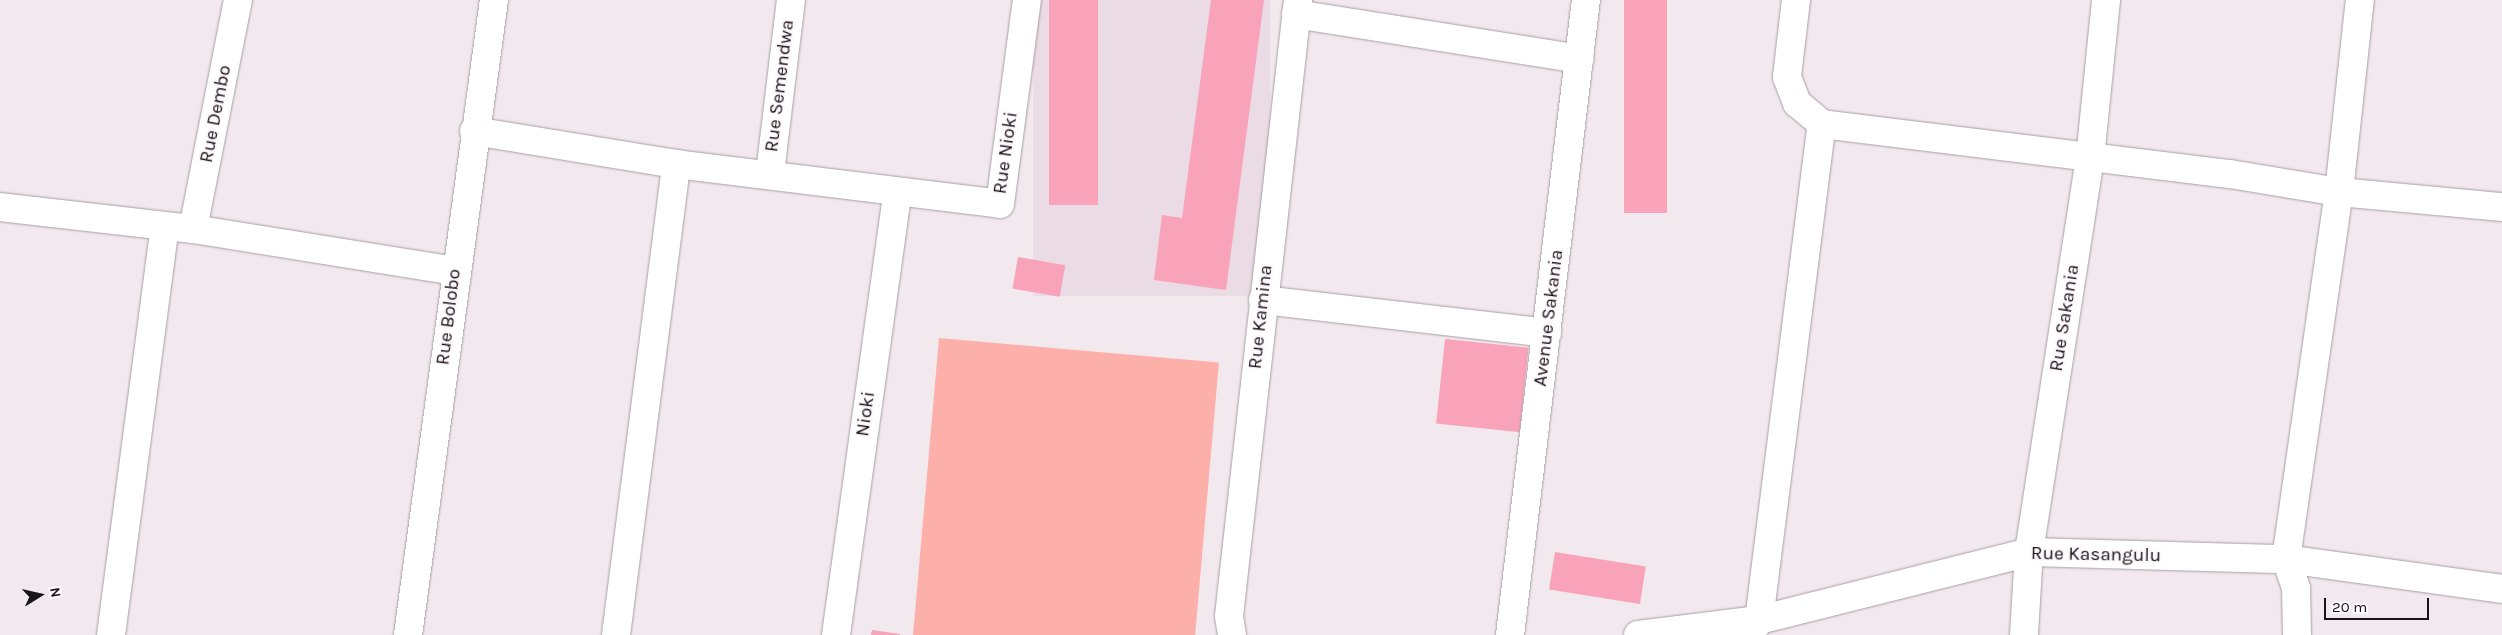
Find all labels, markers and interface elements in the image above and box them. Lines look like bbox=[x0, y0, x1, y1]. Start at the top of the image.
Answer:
street label: Rue Semendwa bbox=[761, 19, 799, 153]
street label: Rue Dembo bbox=[195, 63, 237, 165]
street label: Rue Nioki bbox=[989, 110, 1023, 196]
street label: Avenue Sakania bbox=[1529, 248, 1569, 388]
street label: Rue Sakania bbox=[2045, 263, 2085, 373]
street label: Rue Kamina bbox=[1244, 264, 1278, 370]
street label: Rue Bolobo bbox=[432, 267, 466, 367]
street label: Nioki bbox=[852, 390, 880, 438]
street label: Rue Kasangulu bbox=[2031, 542, 2161, 568]
north arrow bbox=[15, 570, 65, 620]
text: N bbox=[46, 586, 65, 599]
scale bar bbox=[2327, 588, 2432, 620]
text: 20 m bbox=[2332, 598, 2367, 616]

